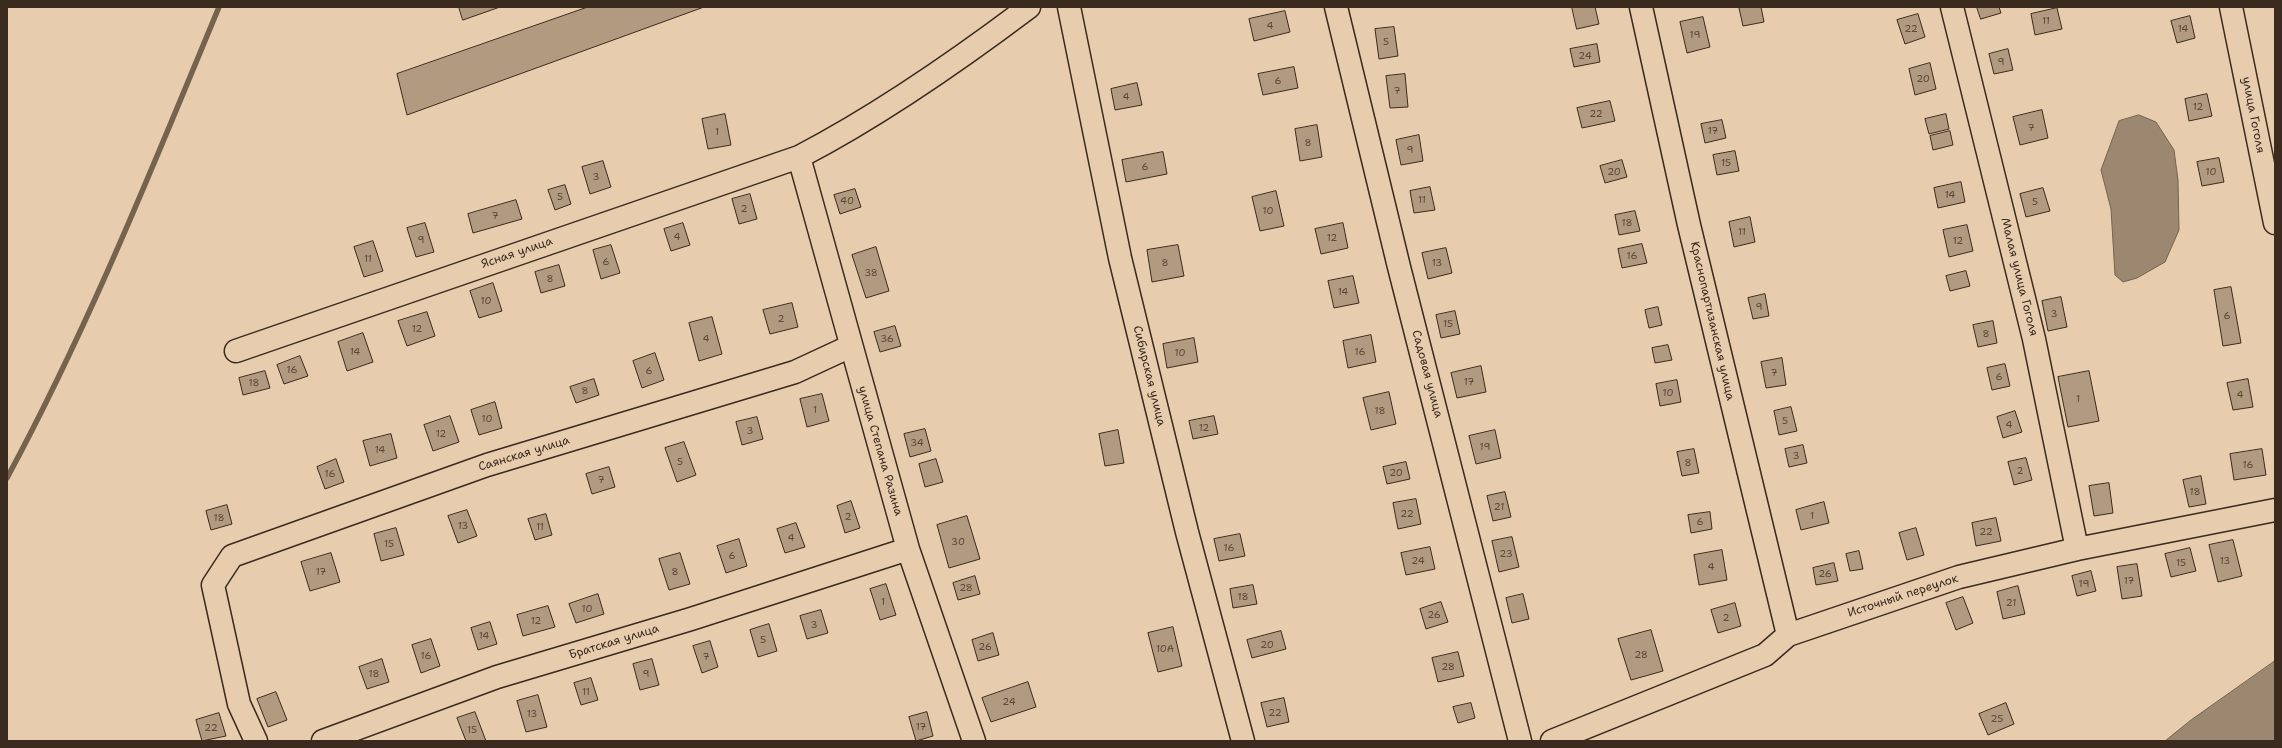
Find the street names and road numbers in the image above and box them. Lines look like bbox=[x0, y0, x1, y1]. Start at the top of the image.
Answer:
street label: улица Гоголя bbox=[2239, 76, 2267, 154]
street label: Малая улица Гоголя bbox=[1997, 216, 2041, 338]
street label: Ясная улица bbox=[479, 234, 555, 272]
street label: Краснопартизанская улица bbox=[1687, 240, 1737, 402]
street label: Сибирская улица bbox=[1130, 324, 1168, 428]
street label: Садовая улица bbox=[1408, 329, 1446, 419]
street label: улица Степана Разина bbox=[855, 384, 905, 518]
street label: Саянская улица bbox=[477, 433, 571, 475]
street label: Источный переулок bbox=[1846, 571, 1960, 621]
street label: Братская улица bbox=[567, 621, 661, 663]

